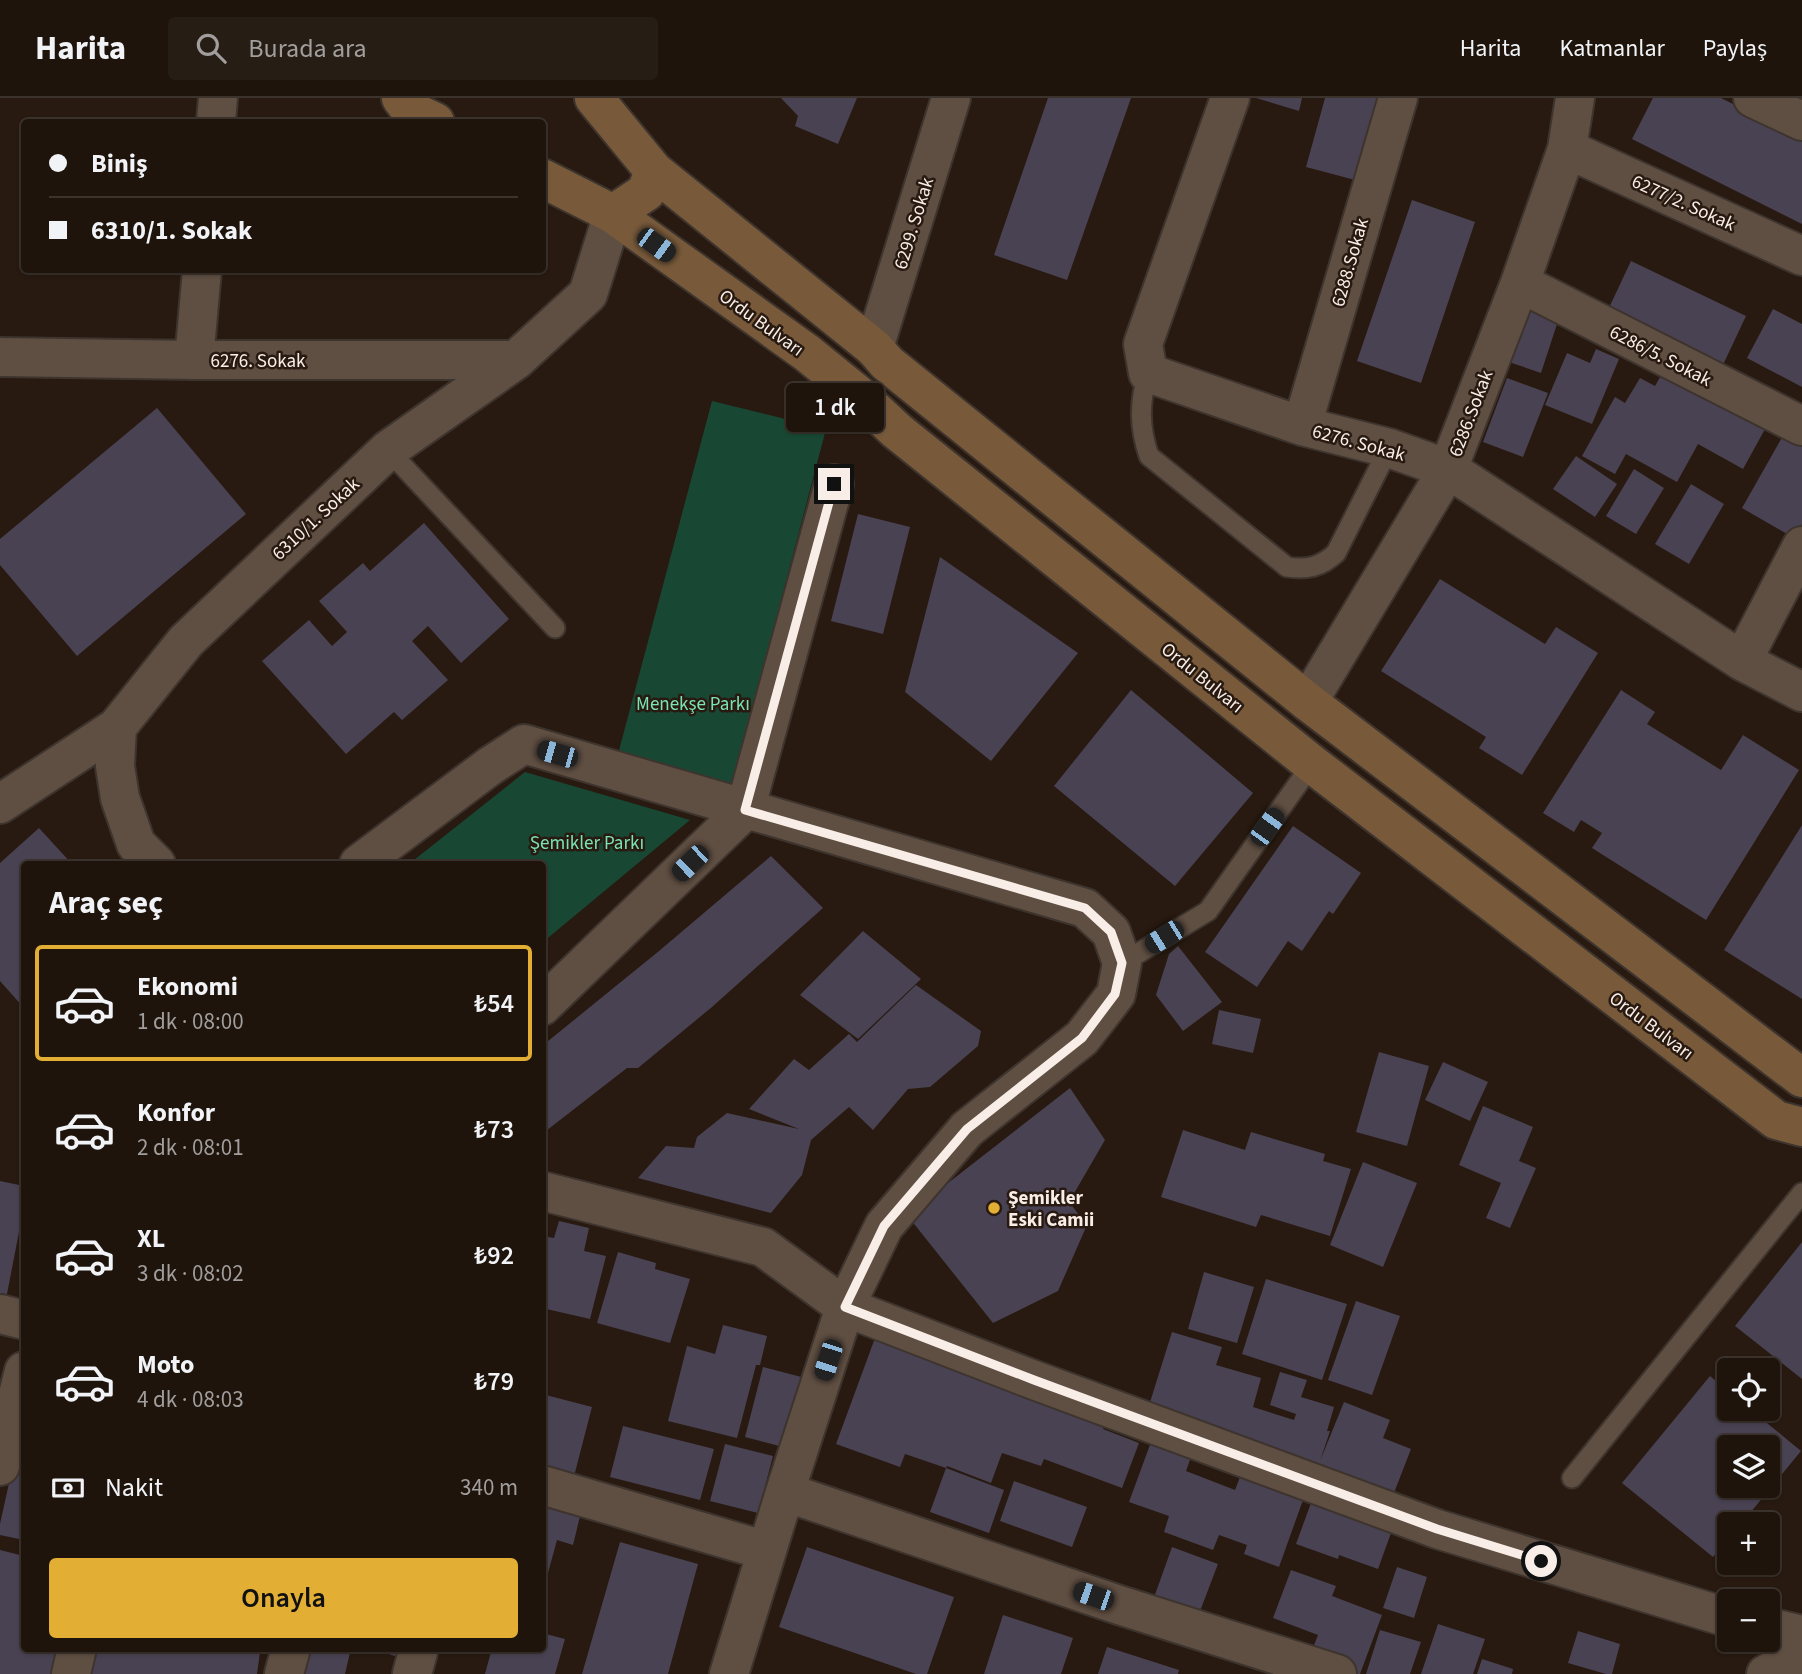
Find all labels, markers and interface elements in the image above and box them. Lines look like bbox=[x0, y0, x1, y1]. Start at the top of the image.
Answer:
search box bbox=[168, 17, 658, 80]
text: Harita bbox=[35, 25, 126, 72]
icon: search bbox=[192, 29, 230, 67]
text: Burada ara bbox=[248, 30, 367, 67]
text: Harita bbox=[1460, 31, 1521, 66]
text: Katmanlar bbox=[1559, 31, 1665, 66]
text: Paylaş bbox=[1703, 31, 1767, 66]
text: Biniş bbox=[91, 145, 147, 182]
street label: 6277/2. Sokak bbox=[1627, 168, 1740, 239]
street label: 6299. Sokak bbox=[888, 174, 941, 273]
text: 6310/1. Sokak bbox=[91, 212, 252, 249]
street label: 6288.Sokak bbox=[1325, 214, 1376, 310]
car bbox=[633, 224, 680, 266]
street label: Ordu Bulvarı bbox=[713, 283, 809, 363]
street label: 6286/5. Sokak bbox=[1605, 319, 1716, 394]
street label: 6276. Sokak bbox=[211, 348, 306, 375]
street label: 6286.Sokak bbox=[1442, 366, 1501, 461]
callout: 1 dk bbox=[785, 382, 883, 432]
text: 1 dk bbox=[814, 391, 856, 424]
street label: 6276. Sokak bbox=[1309, 418, 1409, 469]
route end bbox=[818, 468, 850, 500]
street label: 6310/1. Sokak bbox=[266, 471, 366, 567]
street label: Ordu Bulvarı bbox=[1155, 636, 1249, 720]
park label: Menekşe Parkı bbox=[636, 691, 750, 718]
car bbox=[534, 738, 581, 770]
car bbox=[1247, 804, 1288, 850]
park label: Şemikler Parkı bbox=[530, 830, 644, 857]
car bbox=[668, 841, 713, 885]
text: Araç seç bbox=[49, 880, 163, 926]
car bbox=[1141, 917, 1188, 957]
text: Ekonomi bbox=[137, 968, 238, 1005]
icon: car bbox=[53, 972, 116, 1035]
text: ₺54 bbox=[474, 985, 514, 1022]
street label: Ordu Bulvarı bbox=[1603, 985, 1699, 1067]
text: 1 dk · 08:00 bbox=[137, 1005, 244, 1038]
text: Konfor bbox=[137, 1094, 215, 1131]
icon: car bbox=[53, 1098, 116, 1161]
text: ₺73 bbox=[474, 1111, 514, 1148]
text: 2 dk · 08:01 bbox=[137, 1131, 244, 1164]
place label: Şemikler Eski Camii bbox=[1008, 1185, 1094, 1234]
marker: Şemikler Eski Camii bbox=[986, 1200, 1002, 1216]
text: XL bbox=[137, 1220, 165, 1257]
icon: car bbox=[53, 1224, 116, 1287]
text: ₺92 bbox=[474, 1237, 514, 1274]
text: 3 dk · 08:02 bbox=[137, 1257, 244, 1290]
car bbox=[812, 1337, 845, 1383]
text: Moto bbox=[137, 1346, 194, 1383]
icon: car bbox=[53, 1350, 116, 1413]
map controls bbox=[1717, 1358, 1780, 1652]
button: locate bbox=[1717, 1358, 1780, 1421]
text: ₺79 bbox=[474, 1363, 514, 1400]
text: 4 dk · 08:03 bbox=[137, 1383, 244, 1416]
button: layers bbox=[1717, 1435, 1780, 1498]
icon: cash bbox=[49, 1469, 87, 1507]
text: Nakit bbox=[105, 1469, 163, 1506]
text: 340 m bbox=[460, 1471, 518, 1504]
button: + bbox=[1717, 1512, 1780, 1575]
route start bbox=[1525, 1545, 1557, 1577]
button: Onayla bbox=[49, 1558, 518, 1638]
car bbox=[1070, 1579, 1117, 1613]
button: − bbox=[1717, 1589, 1780, 1652]

